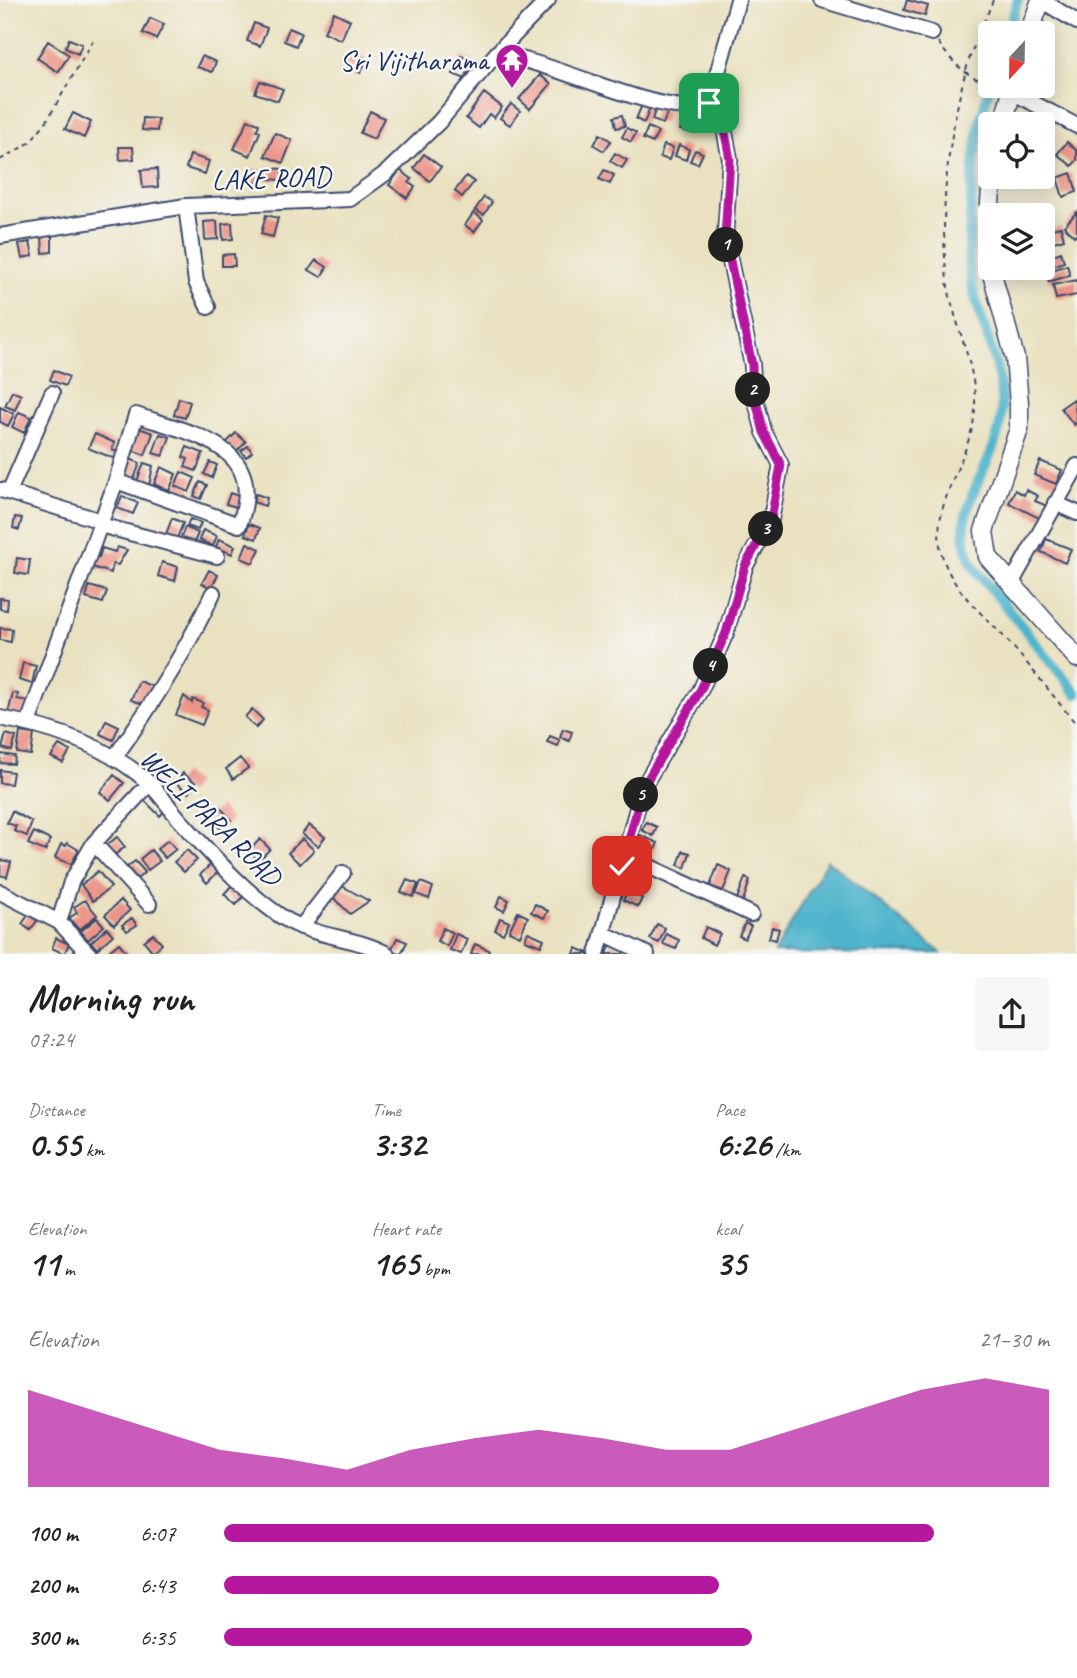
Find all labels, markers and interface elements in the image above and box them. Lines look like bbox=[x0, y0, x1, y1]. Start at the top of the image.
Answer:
north arrow bbox=[978, 21, 1055, 98]
map controls bbox=[978, 21, 1055, 280]
temple icon: Sri Vijitharama bbox=[493, 41, 531, 90]
place label: Sri Vijitharama bbox=[340, 43, 491, 78]
pin bbox=[679, 73, 739, 133]
icon: arrive bbox=[690, 84, 728, 122]
button: locate bbox=[978, 112, 1055, 189]
street label: LAKE ROAD bbox=[211, 158, 334, 198]
button: layers bbox=[978, 203, 1055, 280]
pin: 1 bbox=[708, 228, 744, 262]
text: 1 bbox=[721, 232, 730, 256]
pin: 2 bbox=[736, 372, 770, 408]
text: 2 bbox=[748, 377, 757, 401]
pin: 3 bbox=[748, 512, 784, 546]
text: 3 bbox=[761, 516, 770, 540]
pin: 4 bbox=[694, 648, 728, 684]
text: 4 bbox=[706, 653, 715, 677]
street label: WELI PARA ROAD bbox=[133, 741, 291, 895]
pin: 5 bbox=[624, 778, 658, 812]
text: 5 bbox=[636, 782, 645, 806]
pin bbox=[592, 836, 652, 896]
icon: check bbox=[603, 847, 641, 885]
text: Morning run bbox=[28, 975, 194, 1022]
button: share bbox=[975, 977, 1049, 1051]
text: 07:24 bbox=[28, 1025, 74, 1054]
text: Distance bbox=[28, 1098, 85, 1122]
text: Time bbox=[372, 1098, 401, 1122]
text: Pace bbox=[715, 1098, 745, 1122]
text: 0.55 bbox=[28, 1122, 81, 1167]
text: 3:32 bbox=[372, 1122, 426, 1167]
text: 6:26 bbox=[715, 1122, 771, 1167]
text: km bbox=[81, 1138, 104, 1162]
text: /km bbox=[771, 1138, 800, 1162]
text: Elevation bbox=[28, 1217, 86, 1241]
text: Heart rate bbox=[372, 1217, 441, 1241]
text: kcal bbox=[715, 1217, 740, 1241]
text: 11 bbox=[28, 1241, 60, 1286]
text: 165 bbox=[372, 1241, 419, 1286]
text: 35 bbox=[715, 1241, 746, 1286]
text: m bbox=[60, 1257, 75, 1281]
text: bpm bbox=[419, 1257, 450, 1281]
text: Elevation bbox=[28, 1325, 99, 1354]
text: 21–30 m bbox=[979, 1325, 1049, 1354]
text: 100 m bbox=[28, 1519, 78, 1548]
text: 6:07 bbox=[140, 1519, 176, 1548]
text: 200 m bbox=[28, 1571, 78, 1600]
text: 6:43 bbox=[140, 1571, 176, 1600]
text: 300 m bbox=[28, 1623, 78, 1652]
text: 6:35 bbox=[140, 1623, 176, 1652]

